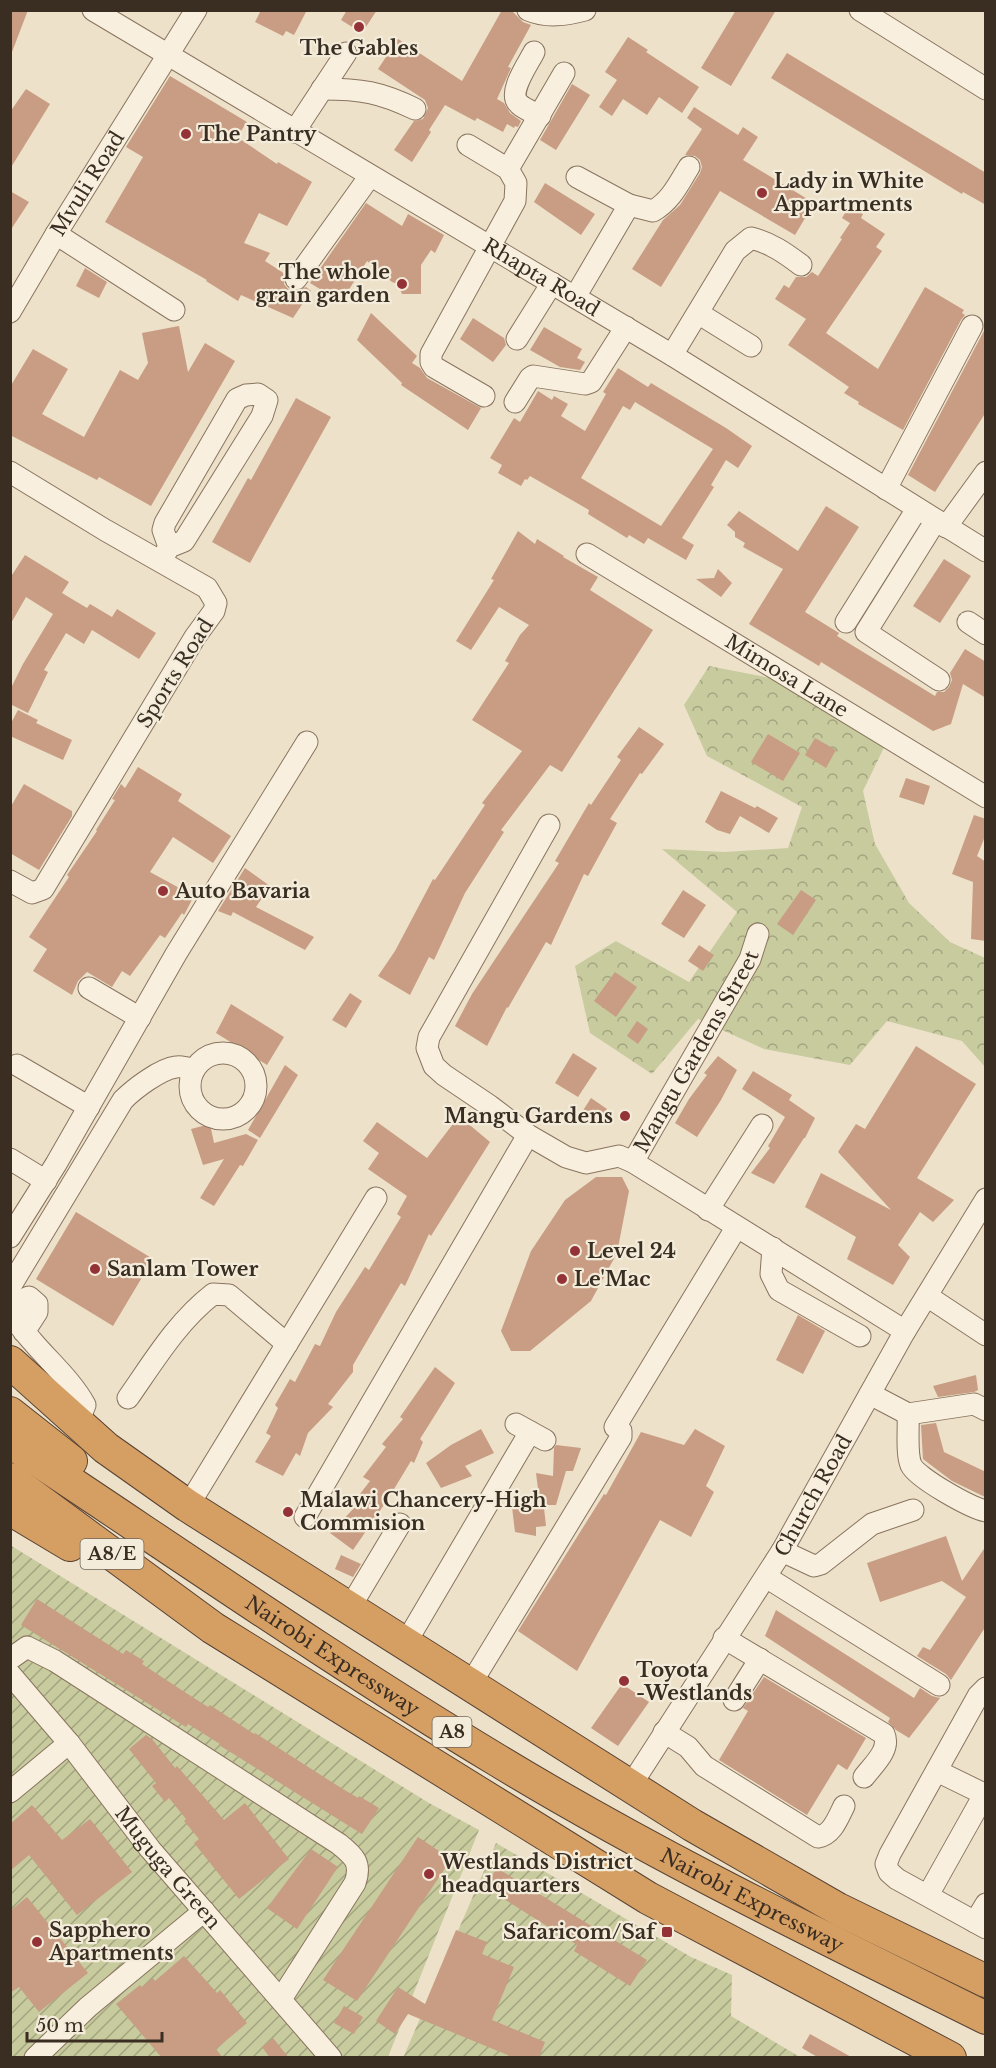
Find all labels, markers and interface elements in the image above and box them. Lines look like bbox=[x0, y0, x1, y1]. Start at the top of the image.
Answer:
marker: The Gables bbox=[352, 20, 366, 34]
place label: The Gables bbox=[300, 36, 418, 60]
place label: The Pantry bbox=[198, 122, 318, 146]
street label: Mvuli Road bbox=[46, 127, 129, 240]
marker: The Pantry bbox=[179, 127, 193, 141]
place label: Lady in White Appartments bbox=[773, 169, 924, 216]
marker: Lady in White Appartments bbox=[755, 186, 769, 200]
street label: Rhapta Road bbox=[479, 233, 604, 321]
place label: The whole grain garden bbox=[256, 260, 390, 307]
marker: The whole grain garden bbox=[395, 277, 409, 291]
street label: Sports Road bbox=[132, 614, 218, 732]
street label: Mimosa Lane bbox=[721, 629, 853, 722]
place label: Auto Bavaria bbox=[174, 879, 311, 903]
marker: Auto Bavaria bbox=[156, 884, 170, 898]
street label: Mangu Gardens Street bbox=[629, 947, 764, 1157]
place label: Mangu Gardens bbox=[444, 1104, 613, 1128]
marker: Mangu Gardens bbox=[618, 1109, 632, 1123]
place label: Level 24 bbox=[587, 1239, 676, 1263]
marker: Level 24 bbox=[568, 1244, 582, 1258]
place label: Sanlam Tower bbox=[107, 1257, 259, 1281]
marker: Sanlam Tower bbox=[88, 1262, 102, 1276]
place label: Le'Mac bbox=[574, 1267, 650, 1291]
marker: Le'Mac bbox=[555, 1272, 569, 1286]
street label: Church Road bbox=[769, 1430, 857, 1561]
place label: Malawi Chancery-High Commision bbox=[300, 1488, 547, 1535]
marker: Malawi Chancery-High Commision bbox=[281, 1505, 295, 1519]
road number: A8/E bbox=[80, 1539, 144, 1569]
street label: Nairobi Expressway bbox=[241, 1591, 424, 1721]
place label: Toyota -Westlands bbox=[636, 1658, 752, 1705]
marker: Toyota -Westlands bbox=[617, 1674, 631, 1688]
road number: A8 bbox=[432, 1717, 472, 1747]
street label: Muguga Green bbox=[110, 1802, 226, 1934]
street label: Nairobi Expressway bbox=[656, 1843, 848, 1958]
place label: Westlands District headquarters bbox=[440, 1850, 633, 1897]
marker: Westlands District headquarters bbox=[422, 1867, 436, 1881]
place label: Sapphero Apartments bbox=[48, 1918, 174, 1965]
place label: Safaricom/Saf bbox=[503, 1920, 657, 1944]
marker: Safaricom/Saf bbox=[660, 1925, 674, 1939]
marker: Sapphero Apartments bbox=[30, 1935, 44, 1949]
scale bar bbox=[27, 2005, 162, 2043]
text: 50 m bbox=[36, 2015, 84, 2037]

